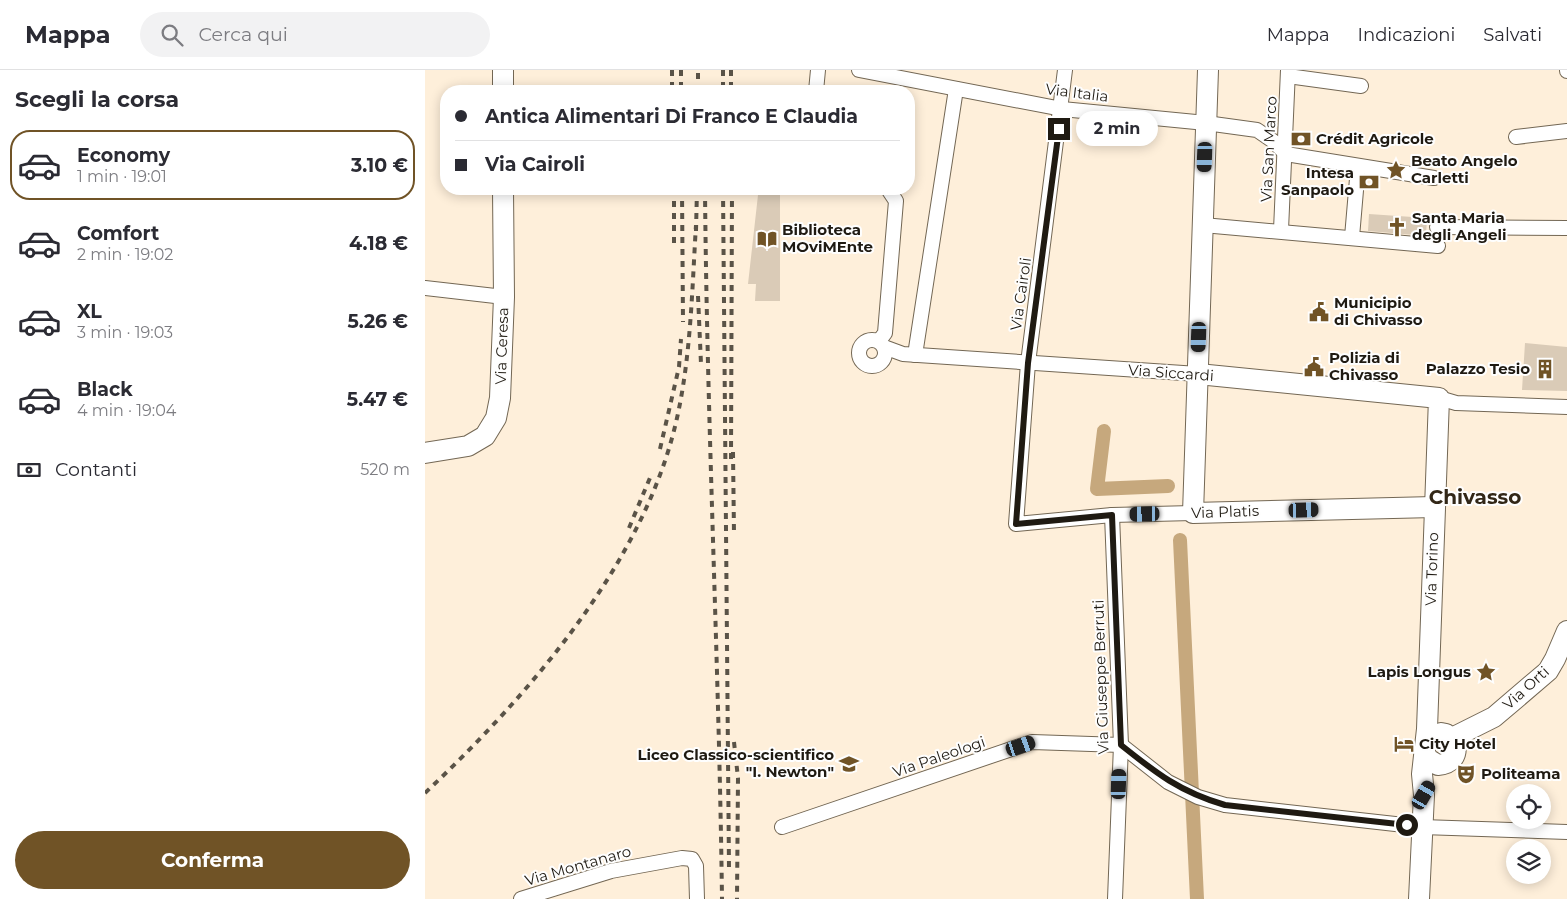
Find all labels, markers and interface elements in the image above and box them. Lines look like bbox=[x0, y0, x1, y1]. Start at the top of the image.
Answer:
search box bbox=[140, 12, 490, 57]
text: Mappa bbox=[25, 20, 110, 49]
icon: search bbox=[158, 21, 186, 49]
text: Cerca qui bbox=[198, 23, 288, 46]
text: Mappa bbox=[1267, 24, 1330, 46]
text: Indicazioni bbox=[1358, 24, 1455, 46]
text: Salvati bbox=[1483, 24, 1542, 46]
street label: Via Italia bbox=[1045, 79, 1110, 106]
text: Scegli la corsa bbox=[15, 86, 179, 113]
street label: Via San Marco bbox=[1256, 96, 1281, 202]
text: Antica Alimentari Di Franco E Claudia bbox=[485, 105, 858, 128]
callout: 2 min bbox=[1077, 112, 1159, 146]
route end bbox=[1048, 118, 1070, 140]
text: 2 min bbox=[1094, 119, 1140, 138]
bank icon: Crédit Agricole bbox=[1290, 128, 1312, 150]
place label: Crédit Agricole bbox=[1316, 129, 1434, 148]
car bbox=[1196, 142, 1213, 172]
icon: car bbox=[17, 143, 62, 188]
text: Economy bbox=[77, 144, 170, 167]
place label: Beato Angelo Carletti bbox=[1411, 151, 1518, 187]
text: Via Cairoli bbox=[485, 153, 585, 176]
text: 3.10 € bbox=[351, 154, 408, 177]
place icon: Beato Angelo Carletti bbox=[1385, 159, 1407, 181]
place label: Intesa Sanpaolo bbox=[1281, 163, 1354, 199]
text: 1 min · 19:01 bbox=[77, 167, 167, 186]
bank icon: Intesa Sanpaolo bbox=[1358, 171, 1380, 193]
place label: Santa Maria degli Angeli bbox=[1412, 208, 1507, 244]
church icon: Santa Maria degli Angeli bbox=[1386, 216, 1408, 238]
place label: Biblioteca MOviMEnte bbox=[782, 220, 873, 256]
icon: car bbox=[17, 221, 62, 266]
text: Comfort bbox=[77, 222, 159, 245]
library icon: Biblioteca MOviMEnte bbox=[756, 228, 778, 250]
text: 4.18 € bbox=[349, 232, 408, 255]
text: 2 min · 19:02 bbox=[77, 245, 173, 264]
street label: Via Cairoli bbox=[1006, 256, 1035, 332]
place label: Municipio di Chivasso bbox=[1334, 293, 1423, 329]
icon: car bbox=[17, 299, 62, 344]
text: XL bbox=[77, 300, 102, 323]
public building icon: Municipio di Chivasso bbox=[1308, 301, 1330, 323]
street label: Via Ceresa bbox=[491, 307, 512, 385]
text: 5.26 € bbox=[347, 310, 408, 333]
car bbox=[1190, 322, 1207, 352]
text: 3 min · 19:03 bbox=[77, 323, 173, 342]
place label: Polizia di Chivasso bbox=[1329, 348, 1400, 384]
public building icon: Polizia di Chivasso bbox=[1303, 356, 1325, 378]
building icon: Palazzo Tesio bbox=[1534, 358, 1556, 380]
place label: Palazzo Tesio bbox=[1426, 359, 1530, 378]
street label: Via Siccardi bbox=[1128, 360, 1215, 385]
icon: car bbox=[17, 377, 62, 422]
text: Black bbox=[77, 378, 133, 401]
text: 5.47 € bbox=[347, 388, 408, 411]
text: 4 min · 19:04 bbox=[77, 401, 176, 420]
icon: cash bbox=[15, 456, 43, 484]
text: Contanti bbox=[55, 458, 137, 481]
text: 520 m bbox=[360, 460, 410, 479]
district label: Chivasso bbox=[1429, 485, 1521, 509]
street label: Via Platis bbox=[1191, 501, 1259, 522]
car bbox=[1288, 502, 1319, 518]
car bbox=[1129, 506, 1160, 522]
street label: Via Torino bbox=[1421, 532, 1442, 606]
street label: Via Giuseppe Berruti bbox=[1088, 599, 1113, 755]
place icon: Lapis Longus bbox=[1475, 661, 1497, 683]
place label: Lapis Longus bbox=[1368, 662, 1471, 681]
street label: Via Orti bbox=[1499, 662, 1553, 713]
street label: Via Paleologi bbox=[890, 732, 988, 781]
hotel icon: City Hotel bbox=[1393, 733, 1415, 755]
car bbox=[1004, 734, 1037, 758]
place label: City Hotel bbox=[1419, 734, 1496, 753]
place label: Liceo Classico-scientifico "I. Newton" bbox=[637, 745, 834, 781]
school or university icon: Liceo Classico-scientifico "I. Newton" bbox=[838, 753, 860, 775]
theatre icon: Politeama bbox=[1455, 763, 1477, 785]
place label: Politeama bbox=[1481, 764, 1560, 783]
car bbox=[1110, 769, 1127, 799]
car bbox=[1410, 778, 1437, 812]
map controls bbox=[1506, 784, 1551, 884]
button: locate bbox=[1506, 784, 1551, 829]
route start bbox=[1396, 814, 1418, 836]
button: Conferma bbox=[15, 831, 410, 889]
button: layers bbox=[1506, 839, 1551, 884]
street label: Via Montanaro bbox=[522, 841, 633, 890]

